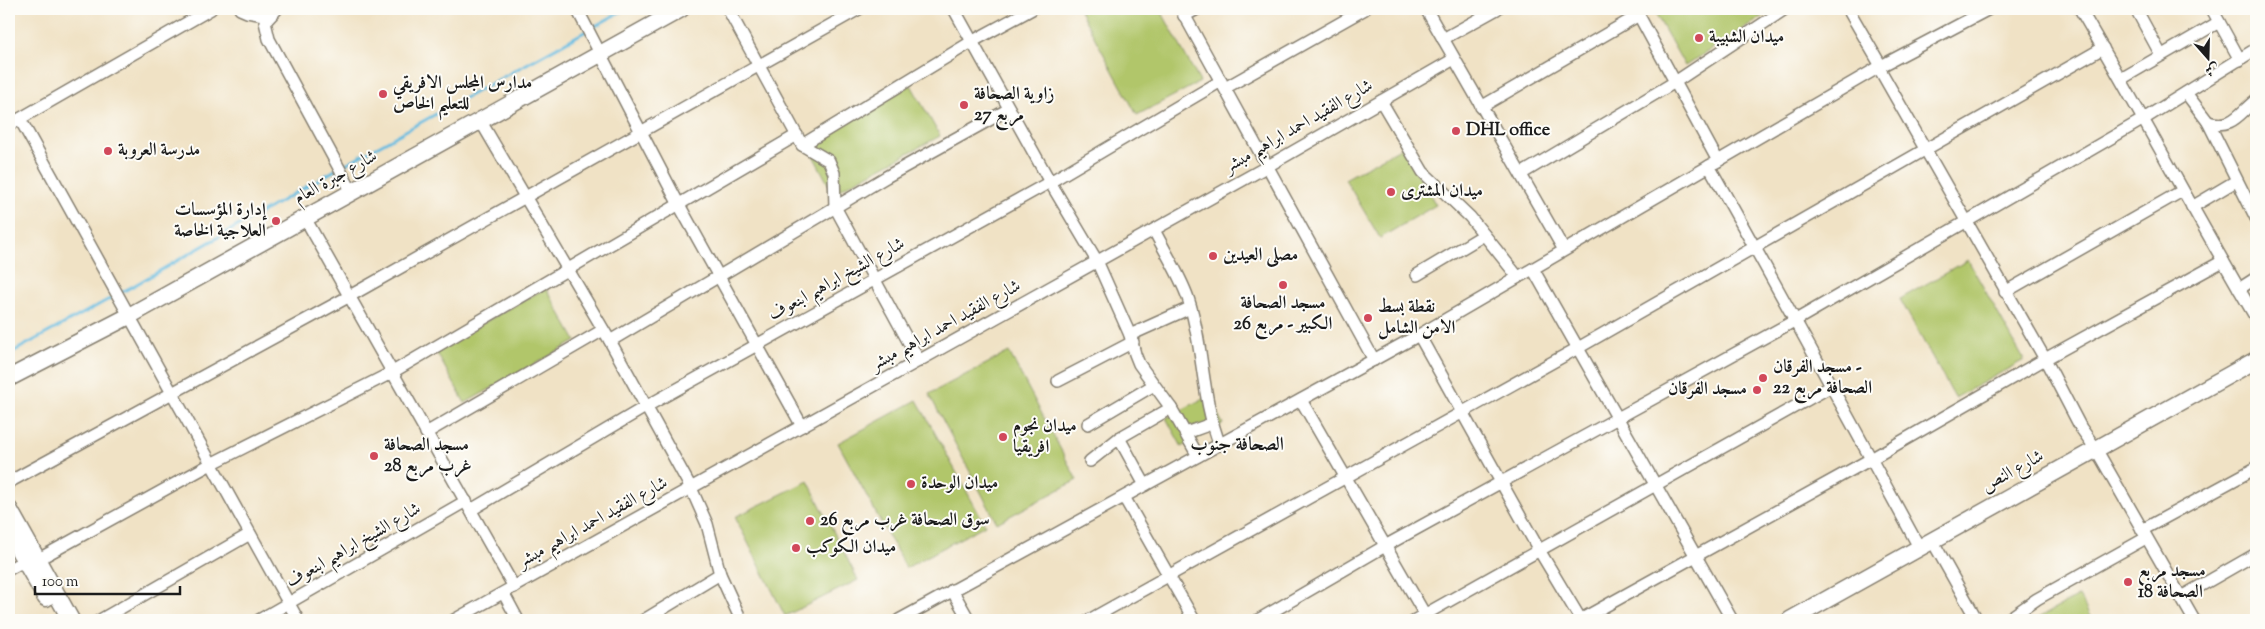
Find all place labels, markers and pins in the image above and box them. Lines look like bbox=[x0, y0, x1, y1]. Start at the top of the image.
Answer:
place label: ميدان الشبيبة bbox=[1709, 25, 1784, 51]
marker: ميدان الشبيبة bbox=[1693, 32, 1705, 44]
place label: مدارس المجلس الافريقي للتعليم الخاص bbox=[392, 71, 532, 121]
place label: زاوية الصحافة مربع 27 bbox=[974, 82, 1054, 131]
marker: مدارس المجلس الافريقي للتعليم الخاص bbox=[377, 88, 389, 100]
marker: زاوية الصحافة مربع 27 bbox=[958, 99, 970, 111]
place label: DHL office bbox=[1466, 118, 1551, 144]
marker: DHL office bbox=[1450, 125, 1462, 137]
place label: مدرسة العروبة bbox=[118, 138, 200, 164]
marker: مدرسة العروبة bbox=[102, 145, 114, 157]
place label: ميدان المشترى bbox=[1401, 179, 1483, 205]
marker: ميدان المشترى bbox=[1385, 186, 1397, 198]
place label: إدارة المؤسسات العلاجية الخاصة bbox=[174, 198, 268, 245]
marker: إدارة المؤسسات العلاجية الخاصة bbox=[270, 215, 282, 227]
place label: مصلى العيدين bbox=[1223, 243, 1298, 269]
marker: مصلى العيدين bbox=[1207, 250, 1219, 262]
marker: مسجد الصحافة الكبير - مربع 26 bbox=[1277, 279, 1289, 291]
place label: مسجد الصحافة الكبير - مربع 26 bbox=[1234, 291, 1333, 340]
place label: نقطة بسط الامن الشامل bbox=[1378, 295, 1455, 342]
marker: نقطة بسط الامن الشامل bbox=[1362, 312, 1374, 324]
place label: مسجد الفرقان - الصحافة مربع 22 bbox=[1773, 355, 1872, 404]
marker: مسجد الفرقان - الصحافة مربع 22 bbox=[1757, 372, 1769, 384]
place label: مسجد الفرقان bbox=[1668, 377, 1747, 403]
marker: مسجد الفرقان bbox=[1751, 384, 1763, 396]
place label: ميدان نجوم افريقيا bbox=[1013, 414, 1077, 461]
marker: ميدان نجوم افريقيا bbox=[997, 431, 1009, 443]
place label: مسجد الصحافة غرب مربع 28 bbox=[384, 433, 472, 482]
marker: مسجد الصحافة غرب مربع 28 bbox=[368, 450, 380, 462]
place label: ميدان الوحدة bbox=[921, 471, 998, 497]
marker: ميدان الوحدة bbox=[905, 478, 917, 490]
place label: سوق الصحافة غرب مربع 26 bbox=[820, 508, 990, 536]
marker: سوق الصحافة غرب مربع 26 bbox=[804, 515, 816, 527]
place label: ميدان الكوكب bbox=[806, 535, 896, 561]
marker: ميدان الكوكب bbox=[790, 542, 802, 554]
place label: مسجد مربع 18 الصحافة bbox=[2138, 559, 2206, 606]
marker: مسجد مربع 18 الصحافة bbox=[2122, 576, 2134, 588]

